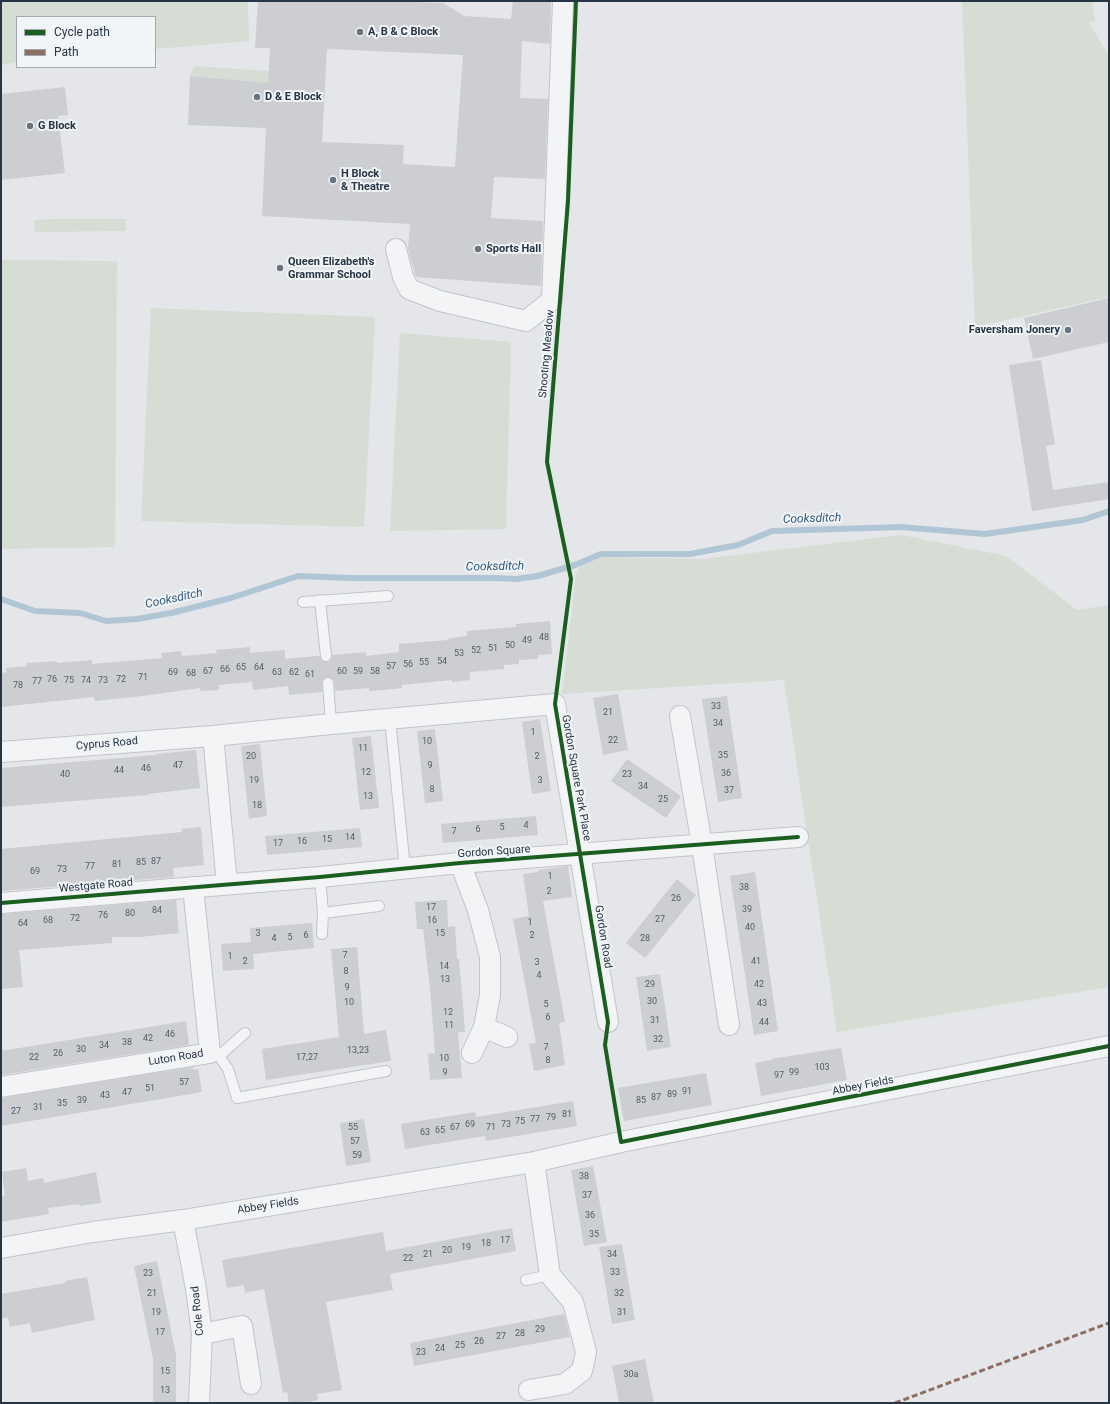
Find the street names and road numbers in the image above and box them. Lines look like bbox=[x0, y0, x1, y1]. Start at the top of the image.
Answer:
street label: Shooting Meadow bbox=[537, 309, 557, 399]
street label: Gordon Square Park Place bbox=[558, 714, 594, 842]
street label: Cyprus Road bbox=[76, 735, 138, 753]
street label: Gordon Square bbox=[457, 843, 531, 861]
street label: Westgate Road bbox=[58, 876, 134, 896]
street label: Gordon Road bbox=[591, 904, 615, 970]
street label: Luton Road bbox=[148, 1047, 204, 1069]
street label: Abbey Fields bbox=[831, 1074, 895, 1098]
street label: Abbey Fields bbox=[236, 1195, 300, 1217]
street label: Cole Road bbox=[189, 1285, 207, 1337]

